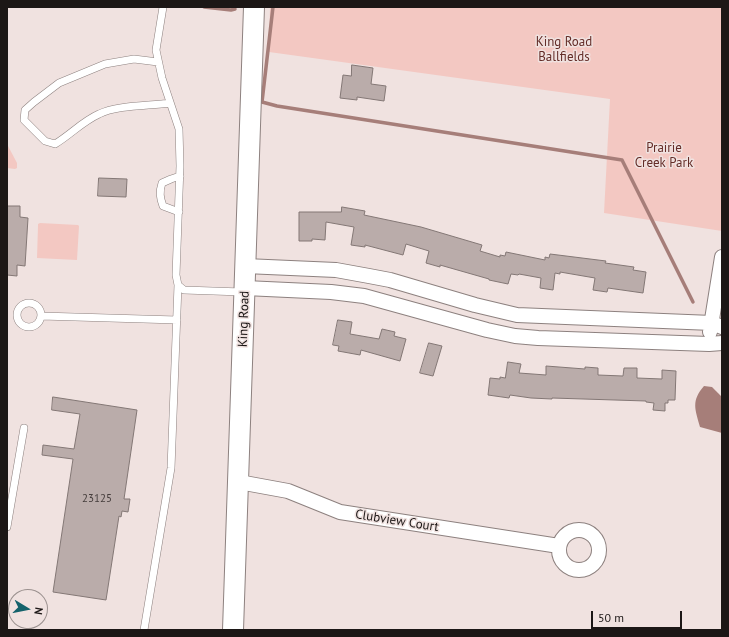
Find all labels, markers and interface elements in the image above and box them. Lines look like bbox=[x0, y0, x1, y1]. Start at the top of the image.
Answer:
park label: King Road Ballfields bbox=[536, 34, 592, 65]
park label: Prairie Creek Park bbox=[635, 140, 693, 171]
street label: King Road bbox=[235, 290, 253, 348]
house number: 23125 bbox=[82, 492, 112, 506]
street label: Clubview Court bbox=[354, 507, 440, 535]
north arrow bbox=[8, 589, 48, 629]
scale bar bbox=[593, 603, 684, 629]
text: N bbox=[31, 606, 46, 616]
text: 50 m bbox=[598, 610, 624, 625]

